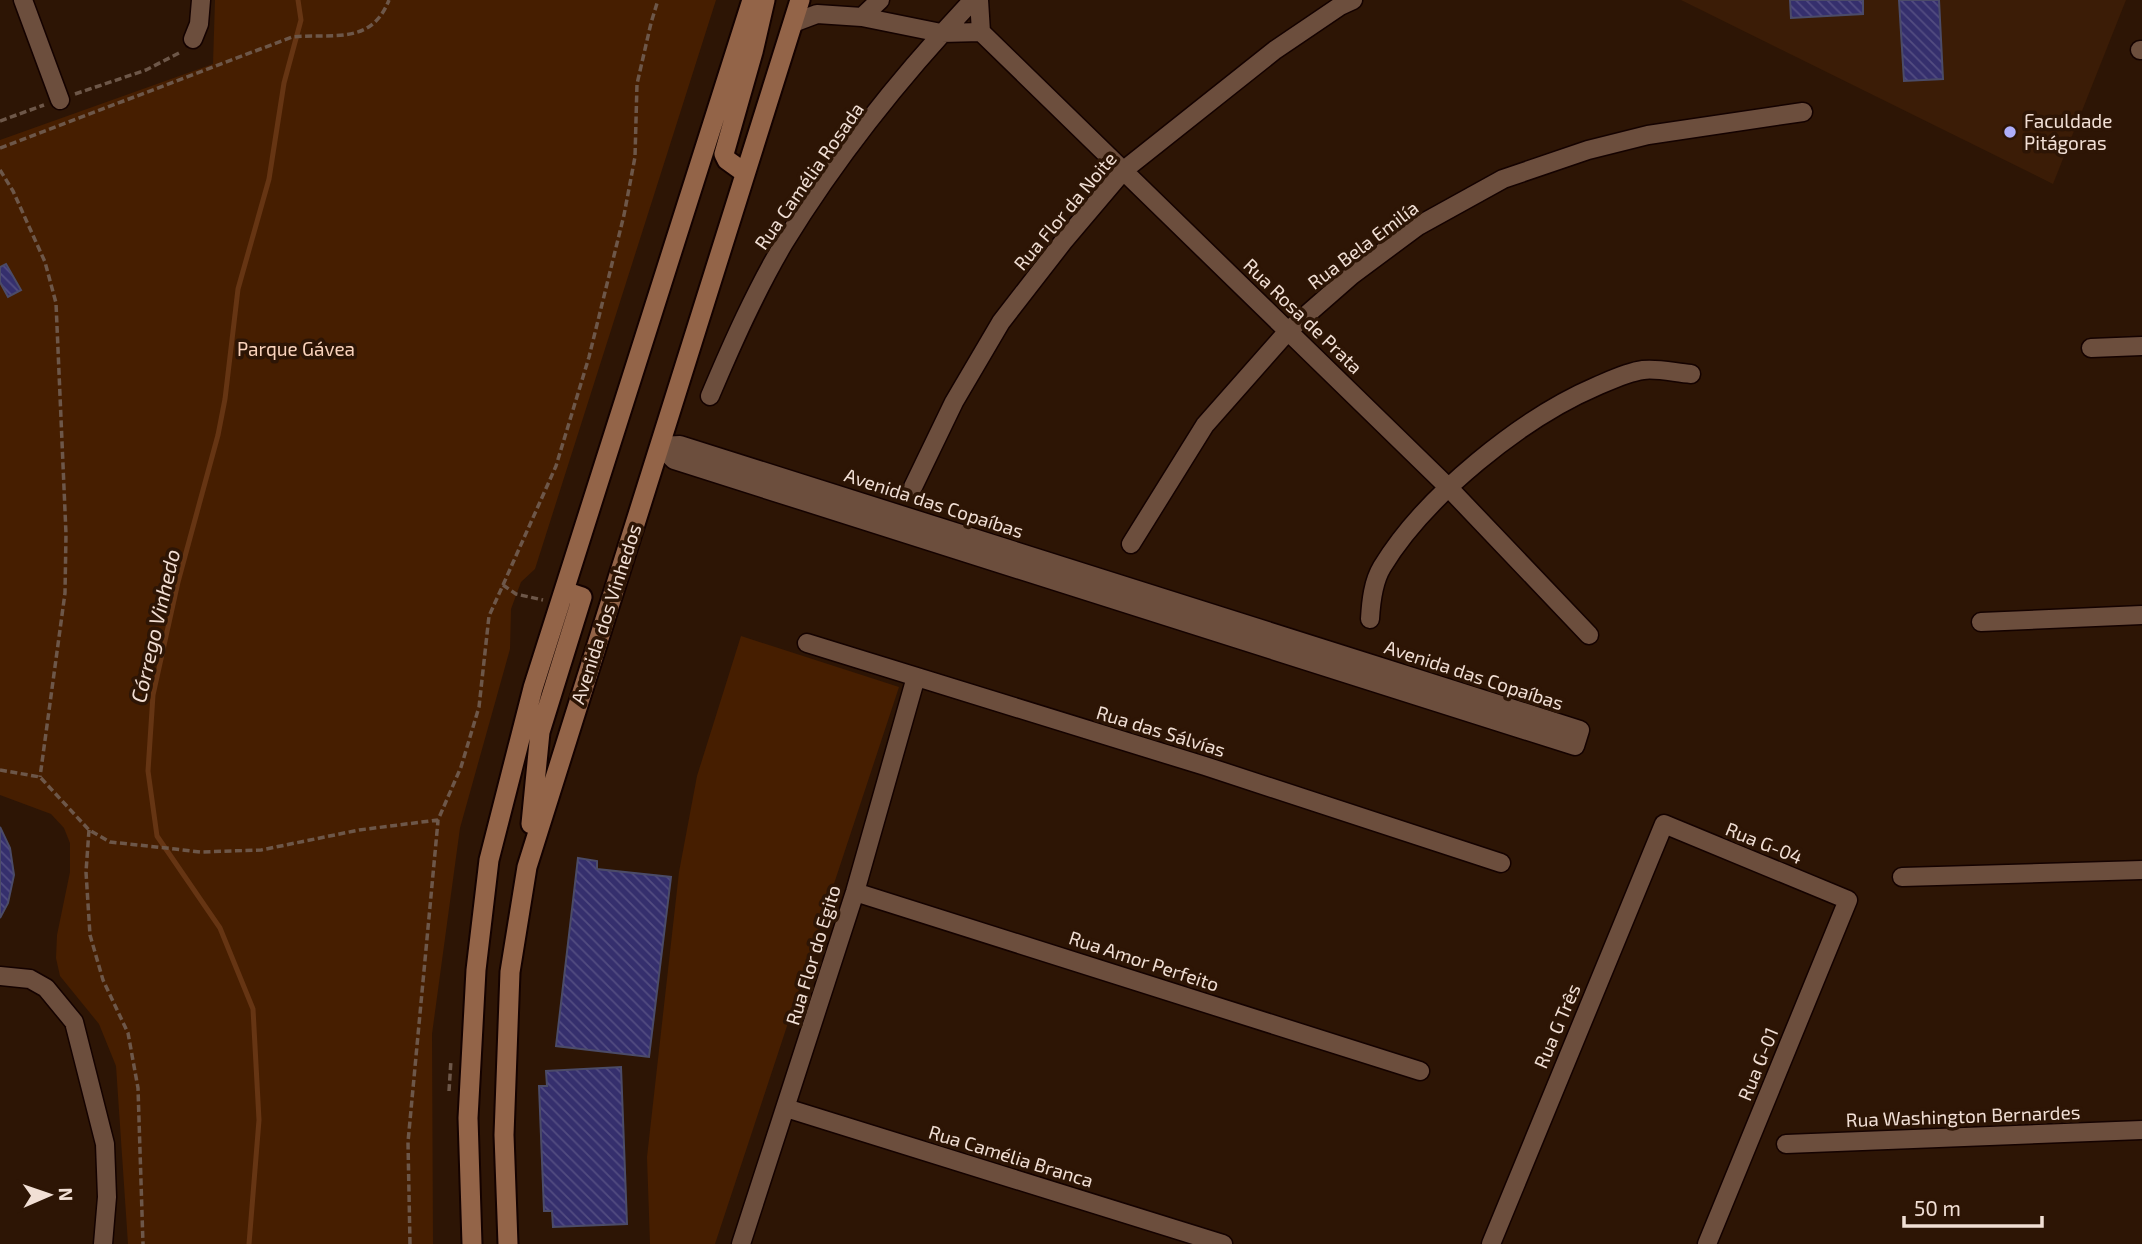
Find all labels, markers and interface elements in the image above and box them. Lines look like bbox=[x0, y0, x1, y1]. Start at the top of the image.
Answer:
street label: Rua Camélia Rosada bbox=[749, 98, 868, 254]
place label: Faculdade Pitágoras bbox=[2024, 109, 2112, 154]
marker: Faculdade Pitágoras bbox=[2002, 124, 2018, 140]
street label: Rua Flor da Noite bbox=[1008, 147, 1121, 274]
street label: Rua Bela Emilía bbox=[1303, 196, 1422, 294]
street label: Rua Rosa de Prata bbox=[1239, 253, 1368, 378]
park label: Parque Gávea bbox=[237, 337, 355, 360]
street label: Avenida das Copaíbas bbox=[842, 463, 1027, 542]
street label: Avenida dos Vinhedos bbox=[566, 521, 645, 707]
water label: Córrego Vinhedo bbox=[125, 546, 184, 705]
street label: Avenida das Copaíbas bbox=[1382, 635, 1567, 714]
street label: Rua das Sálvías bbox=[1094, 700, 1228, 761]
street label: Rua G-04 bbox=[1722, 817, 1806, 868]
street label: Rua Flor do Egito bbox=[780, 882, 845, 1028]
street label: Rua Amor Perfeito bbox=[1066, 925, 1222, 996]
street label: Rua G Três bbox=[1528, 980, 1585, 1071]
street label: Rua G-01 bbox=[1733, 1024, 1783, 1104]
street label: Rua Washington Bernardes bbox=[1845, 1100, 2081, 1131]
street label: Rua Camélia Branca bbox=[926, 1120, 1096, 1192]
north arrow bbox=[14, 1160, 84, 1230]
scale bar bbox=[1904, 1184, 2042, 1228]
text: N bbox=[55, 1187, 78, 1202]
text: 50 m bbox=[1914, 1195, 1961, 1220]

